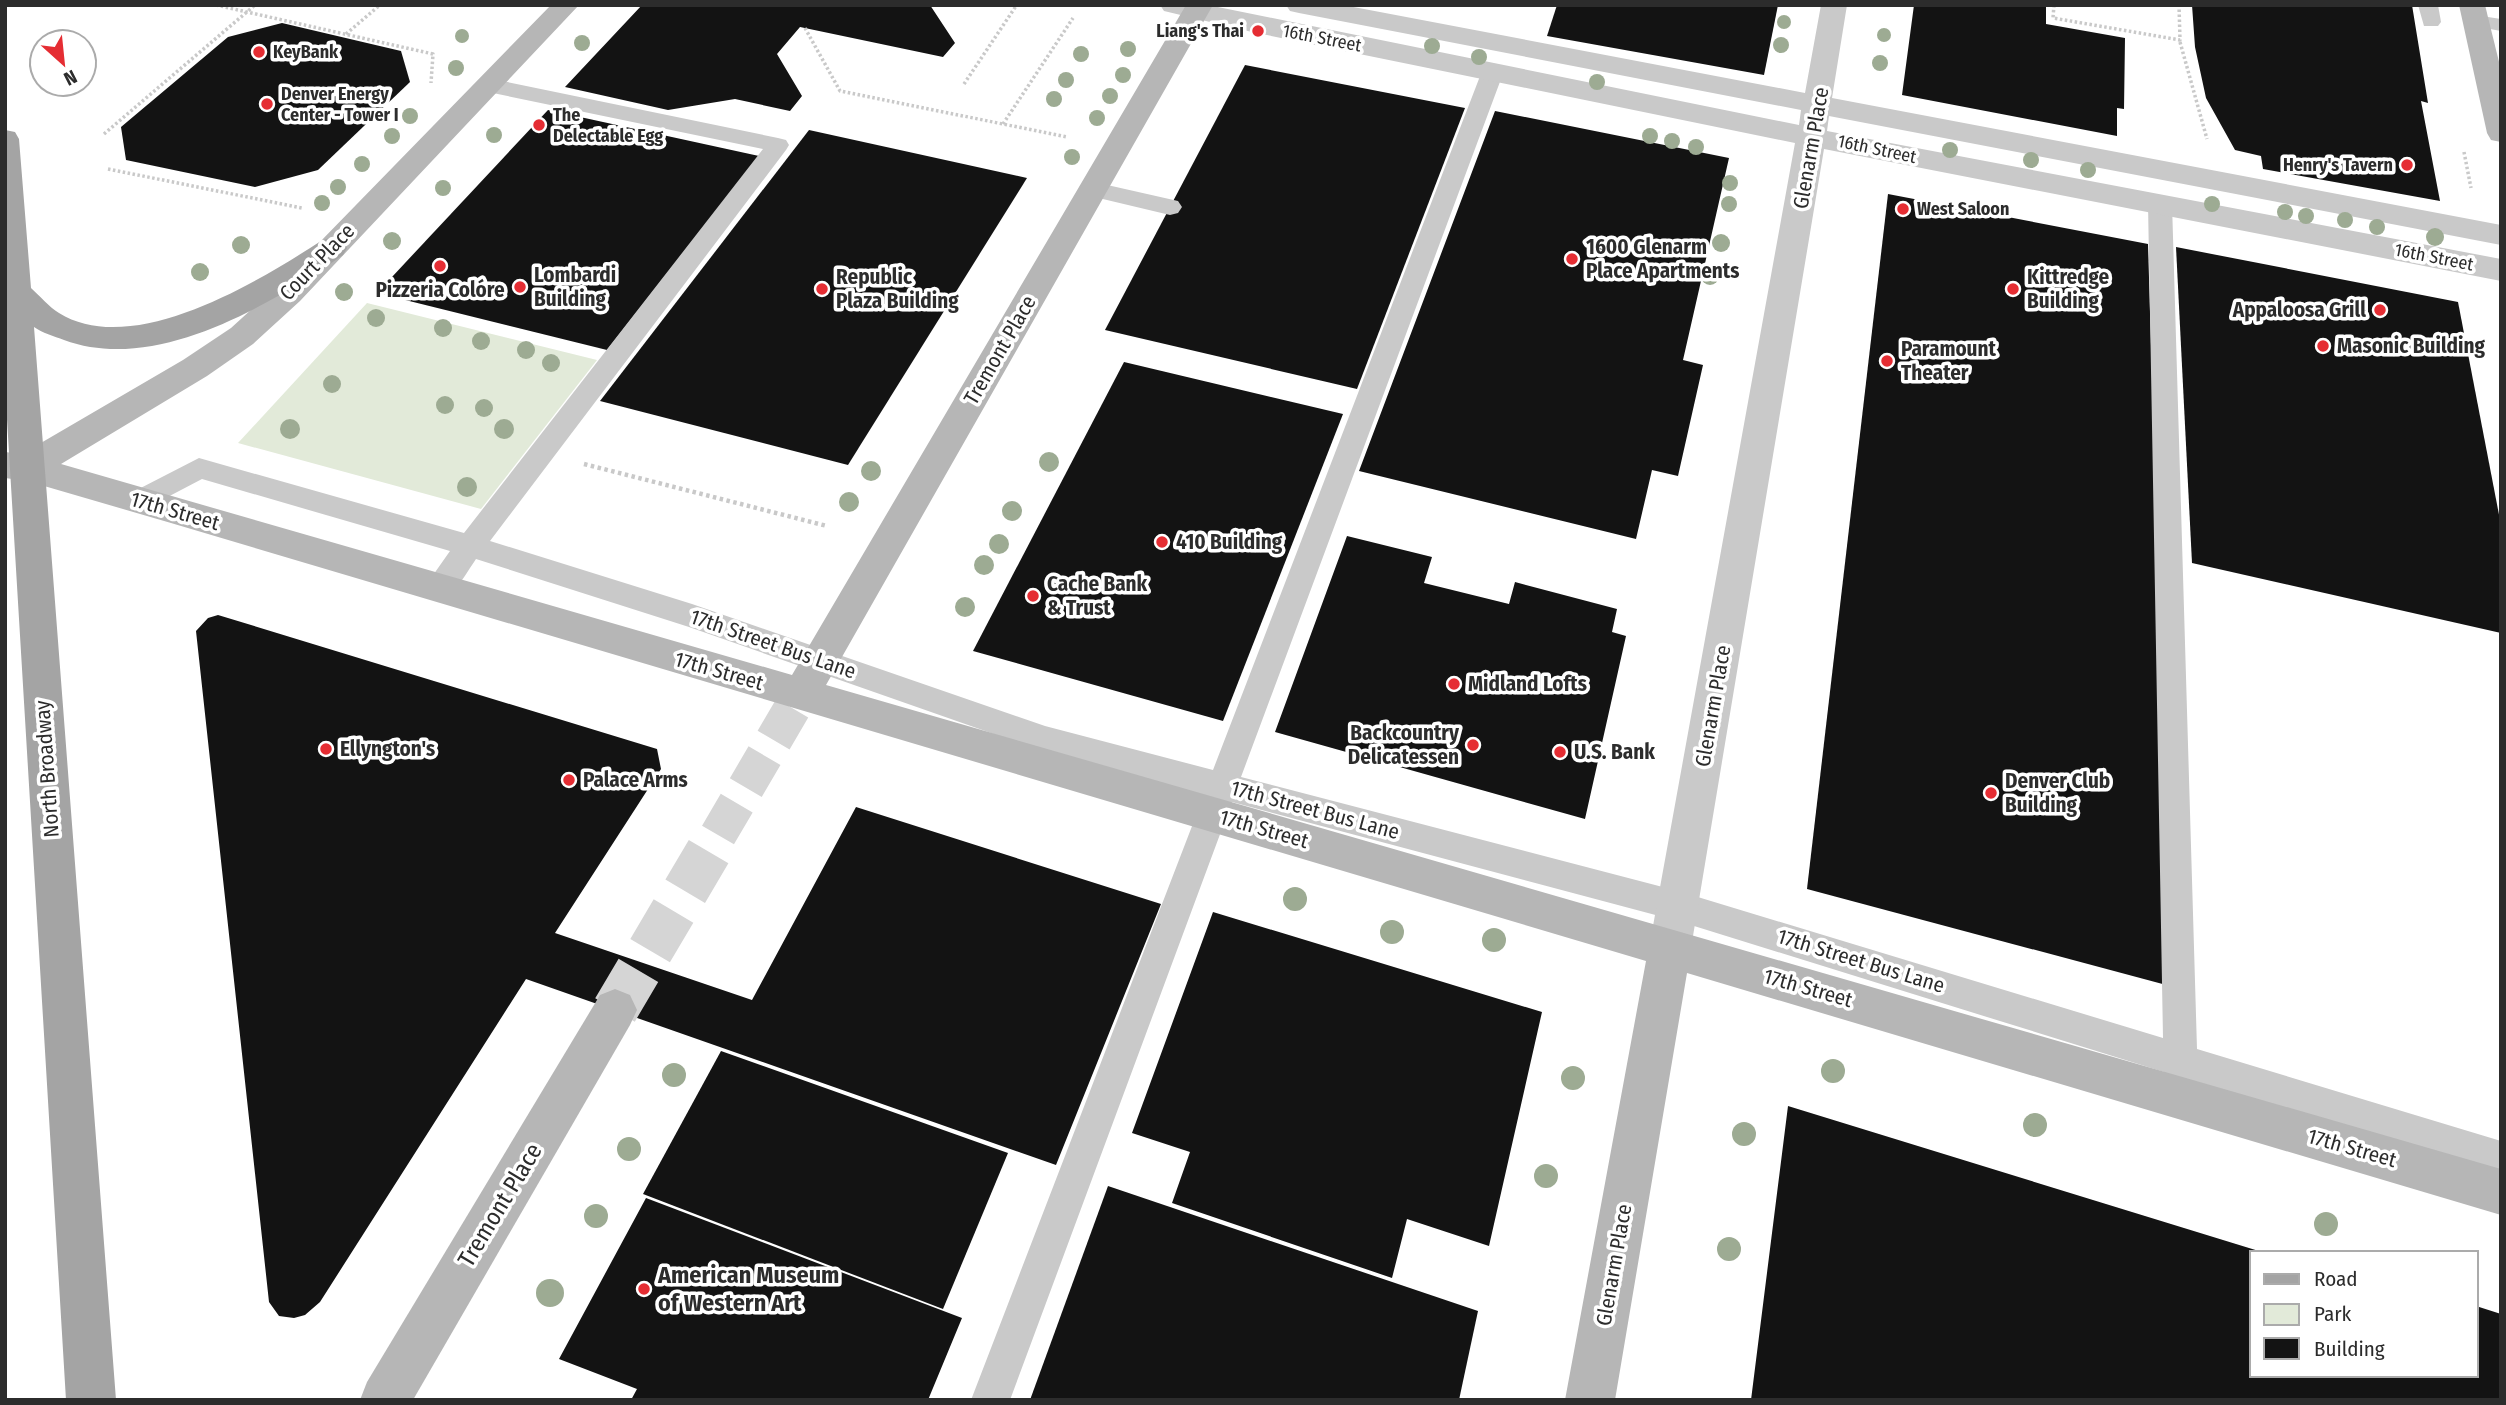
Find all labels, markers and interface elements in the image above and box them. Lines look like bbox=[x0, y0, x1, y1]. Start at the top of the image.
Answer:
place label: Liang's Thai bbox=[1156, 20, 1244, 42]
street label: 16th Street bbox=[1281, 20, 1363, 56]
marker: Liang's Thai bbox=[1250, 23, 1266, 39]
north arrow bbox=[28, 28, 98, 98]
place label: KeyBank bbox=[273, 41, 339, 63]
marker: KeyBank bbox=[251, 44, 267, 60]
text: N bbox=[60, 65, 81, 91]
place label: Denver Energy Center - Tower I bbox=[281, 83, 399, 126]
street label: Glenarm Place bbox=[1788, 85, 1834, 211]
marker: Denver Energy Center - Tower I bbox=[259, 96, 275, 112]
place label: The Delectable Egg bbox=[553, 104, 663, 147]
marker: The Delectable Egg bbox=[531, 117, 547, 133]
street label: 16th Street bbox=[1836, 130, 1918, 168]
place label: Henry's Tavern bbox=[2283, 154, 2393, 176]
marker: Henry's Tavern bbox=[2399, 157, 2415, 173]
place label: West Saloon bbox=[1917, 198, 2009, 220]
marker: West Saloon bbox=[1895, 201, 1911, 217]
street label: Court Place bbox=[274, 218, 360, 306]
place label: 1600 Glenarm Place Apartments bbox=[1586, 234, 1739, 284]
street label: 16th Street bbox=[2393, 239, 2475, 275]
marker: 1600 Glenarm Place Apartments bbox=[1564, 251, 1580, 267]
marker: Pizzeria Colóre bbox=[432, 258, 448, 274]
place label: Lombardi Building bbox=[534, 262, 616, 312]
place label: Republic Plaza Building bbox=[836, 264, 959, 314]
place label: Kittredge Building bbox=[2027, 264, 2110, 314]
place label: Pizzeria Colóre bbox=[375, 277, 505, 303]
marker: Lombardi Building bbox=[512, 279, 528, 295]
marker: Republic Plaza Building bbox=[814, 281, 830, 297]
marker: Kittredge Building bbox=[2005, 281, 2021, 297]
street label: Tremont Place bbox=[958, 291, 1042, 409]
place label: Appaloosa Grill bbox=[2232, 297, 2366, 323]
marker: Appaloosa Grill bbox=[2372, 302, 2388, 318]
place label: Masonic Building bbox=[2337, 333, 2485, 359]
place label: Paramount Theater bbox=[1901, 336, 1997, 386]
marker: Masonic Building bbox=[2315, 338, 2331, 354]
marker: Paramount Theater bbox=[1879, 353, 1895, 369]
street label: 17th Street bbox=[128, 486, 223, 536]
place label: 410 Building bbox=[1176, 529, 1283, 555]
marker: 410 Building bbox=[1154, 534, 1170, 550]
place label: Cache Bank & Trust bbox=[1047, 571, 1148, 621]
marker: Cache Bank & Trust bbox=[1025, 588, 1041, 604]
street label: 17th Street Bus Lane bbox=[687, 604, 859, 684]
street label: Glenarm Place bbox=[1690, 643, 1736, 769]
street label: 17th Street bbox=[672, 646, 766, 696]
place label: Midland Lofts bbox=[1468, 671, 1587, 697]
marker: Midland Lofts bbox=[1446, 676, 1462, 692]
street label: North Broadway bbox=[29, 699, 65, 838]
place label: Backcountry Delicatessen bbox=[1348, 720, 1460, 770]
place label: Ellyngton's bbox=[340, 736, 435, 762]
marker: Backcountry Delicatessen bbox=[1465, 737, 1481, 753]
place label: U.S. Bank bbox=[1574, 739, 1655, 765]
marker: Ellyngton's bbox=[318, 741, 334, 757]
marker: U.S. Bank bbox=[1552, 744, 1568, 760]
place label: Palace Arms bbox=[583, 767, 688, 793]
place label: Denver Club Building bbox=[2005, 768, 2110, 818]
marker: Palace Arms bbox=[561, 772, 577, 788]
street label: 17th Street Bus Lane bbox=[1228, 775, 1402, 845]
marker: Denver Club Building bbox=[1983, 785, 1999, 801]
street label: 17th Street bbox=[1217, 804, 1311, 854]
street label: 17th Street Bus Lane bbox=[1774, 924, 1948, 998]
street label: 17th Street bbox=[1761, 963, 1855, 1013]
street label: 17th Street bbox=[2305, 1123, 2400, 1173]
street label: Tremont Place bbox=[452, 1138, 548, 1272]
street label: Glenarm Place bbox=[1591, 1202, 1637, 1328]
legend bbox=[2250, 1251, 2478, 1377]
place label: American Museum of Western Art bbox=[657, 1261, 839, 1317]
text: Road bbox=[2314, 1266, 2358, 1292]
marker: American Museum of Western Art bbox=[636, 1281, 652, 1297]
text: Park bbox=[2314, 1301, 2352, 1327]
text: Building bbox=[2314, 1336, 2385, 1362]

